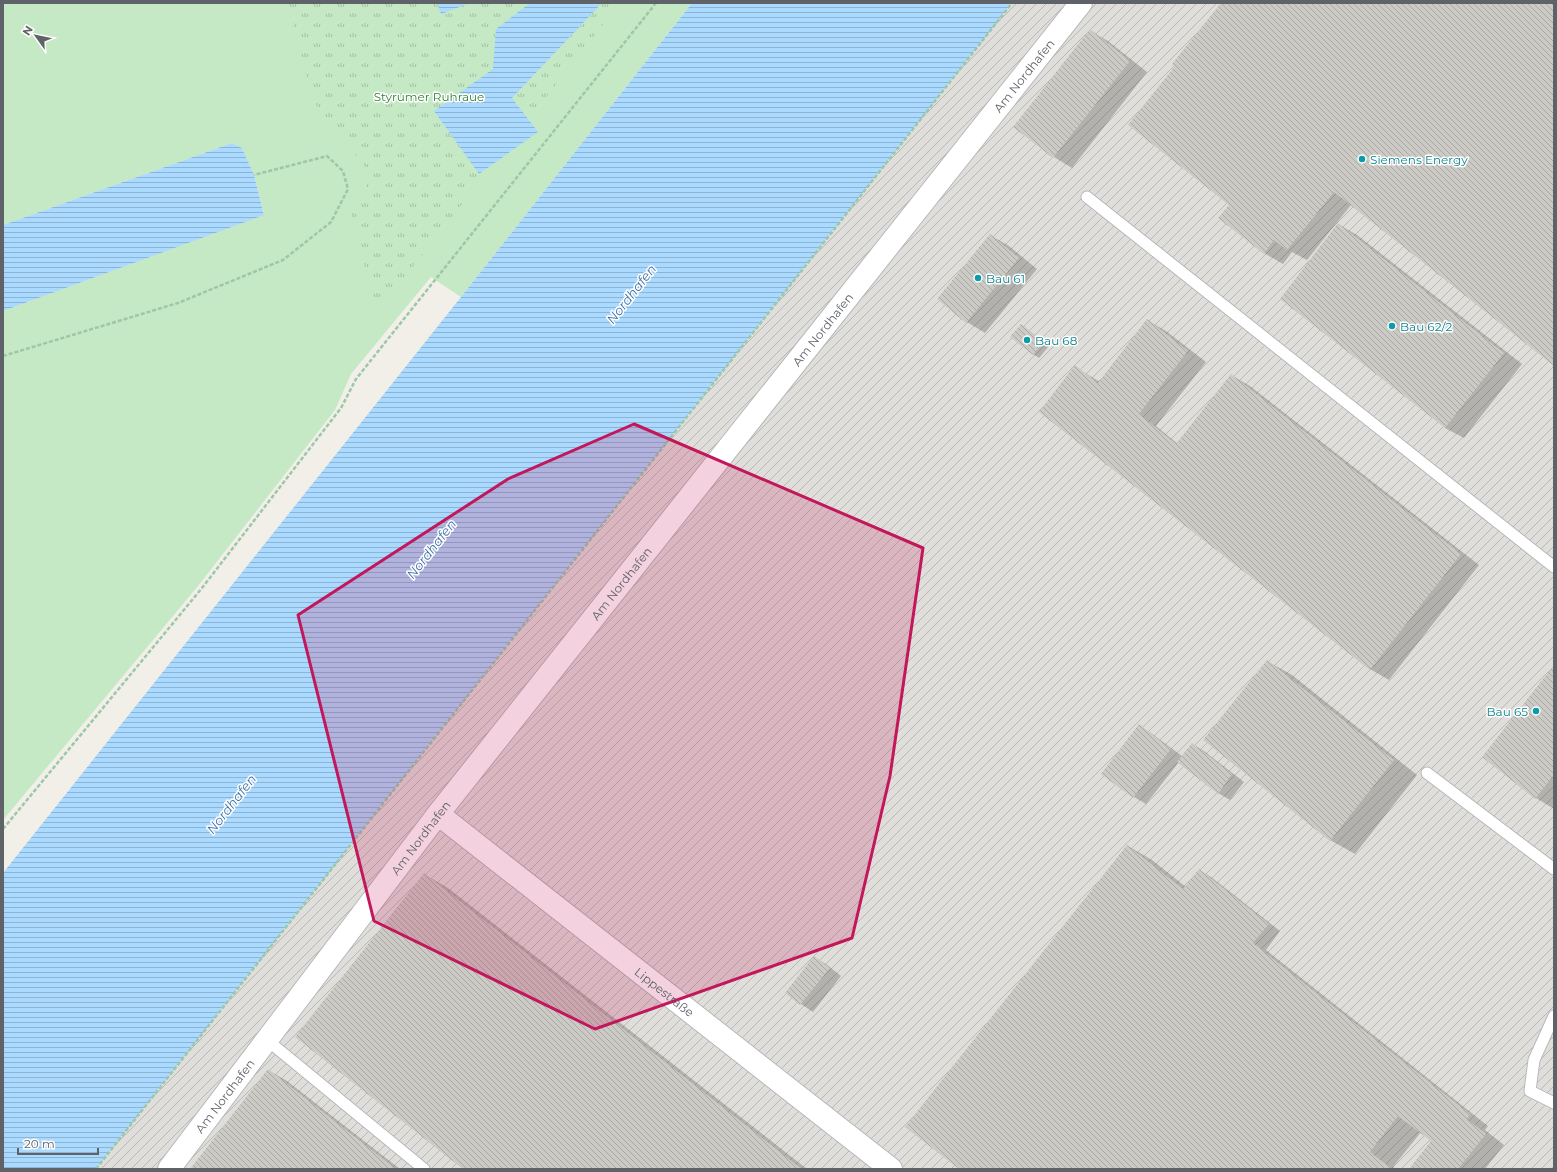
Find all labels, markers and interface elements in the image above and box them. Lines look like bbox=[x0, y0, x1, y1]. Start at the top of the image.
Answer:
north arrow bbox=[16, 16, 56, 56]
text: N bbox=[19, 23, 36, 38]
street label: Am Nordhafen bbox=[990, 36, 1057, 115]
park label: Styrumer Ruhraue bbox=[374, 89, 484, 104]
place label: Siemens Energy bbox=[1370, 152, 1468, 167]
marker: Siemens Energy bbox=[1357, 154, 1367, 164]
water label: Nordhafen bbox=[603, 261, 659, 327]
place label: Bau 61 bbox=[986, 271, 1025, 286]
marker: Bau 61 bbox=[973, 273, 983, 283]
street label: Am Nordhafen bbox=[789, 290, 856, 369]
place label: Bau 62/2 bbox=[1400, 319, 1453, 334]
marker: Bau 62/2 bbox=[1387, 321, 1397, 331]
place label: Bau 68 bbox=[1035, 333, 1078, 348]
marker: Bau 68 bbox=[1022, 335, 1032, 345]
water label: Nordhafen bbox=[403, 516, 459, 582]
street label: Am Nordhafen bbox=[587, 544, 655, 623]
place label: Bau 65 bbox=[1487, 704, 1528, 719]
marker: Bau 65 bbox=[1531, 706, 1541, 716]
water label: Nordhafen bbox=[203, 771, 259, 837]
street label: Am Nordhafen bbox=[387, 797, 453, 878]
street label: Lippestraße bbox=[632, 964, 697, 1020]
street label: Am Nordhafen bbox=[192, 1056, 257, 1136]
scale bar bbox=[18, 1130, 98, 1156]
text: 20 m bbox=[24, 1136, 55, 1151]

